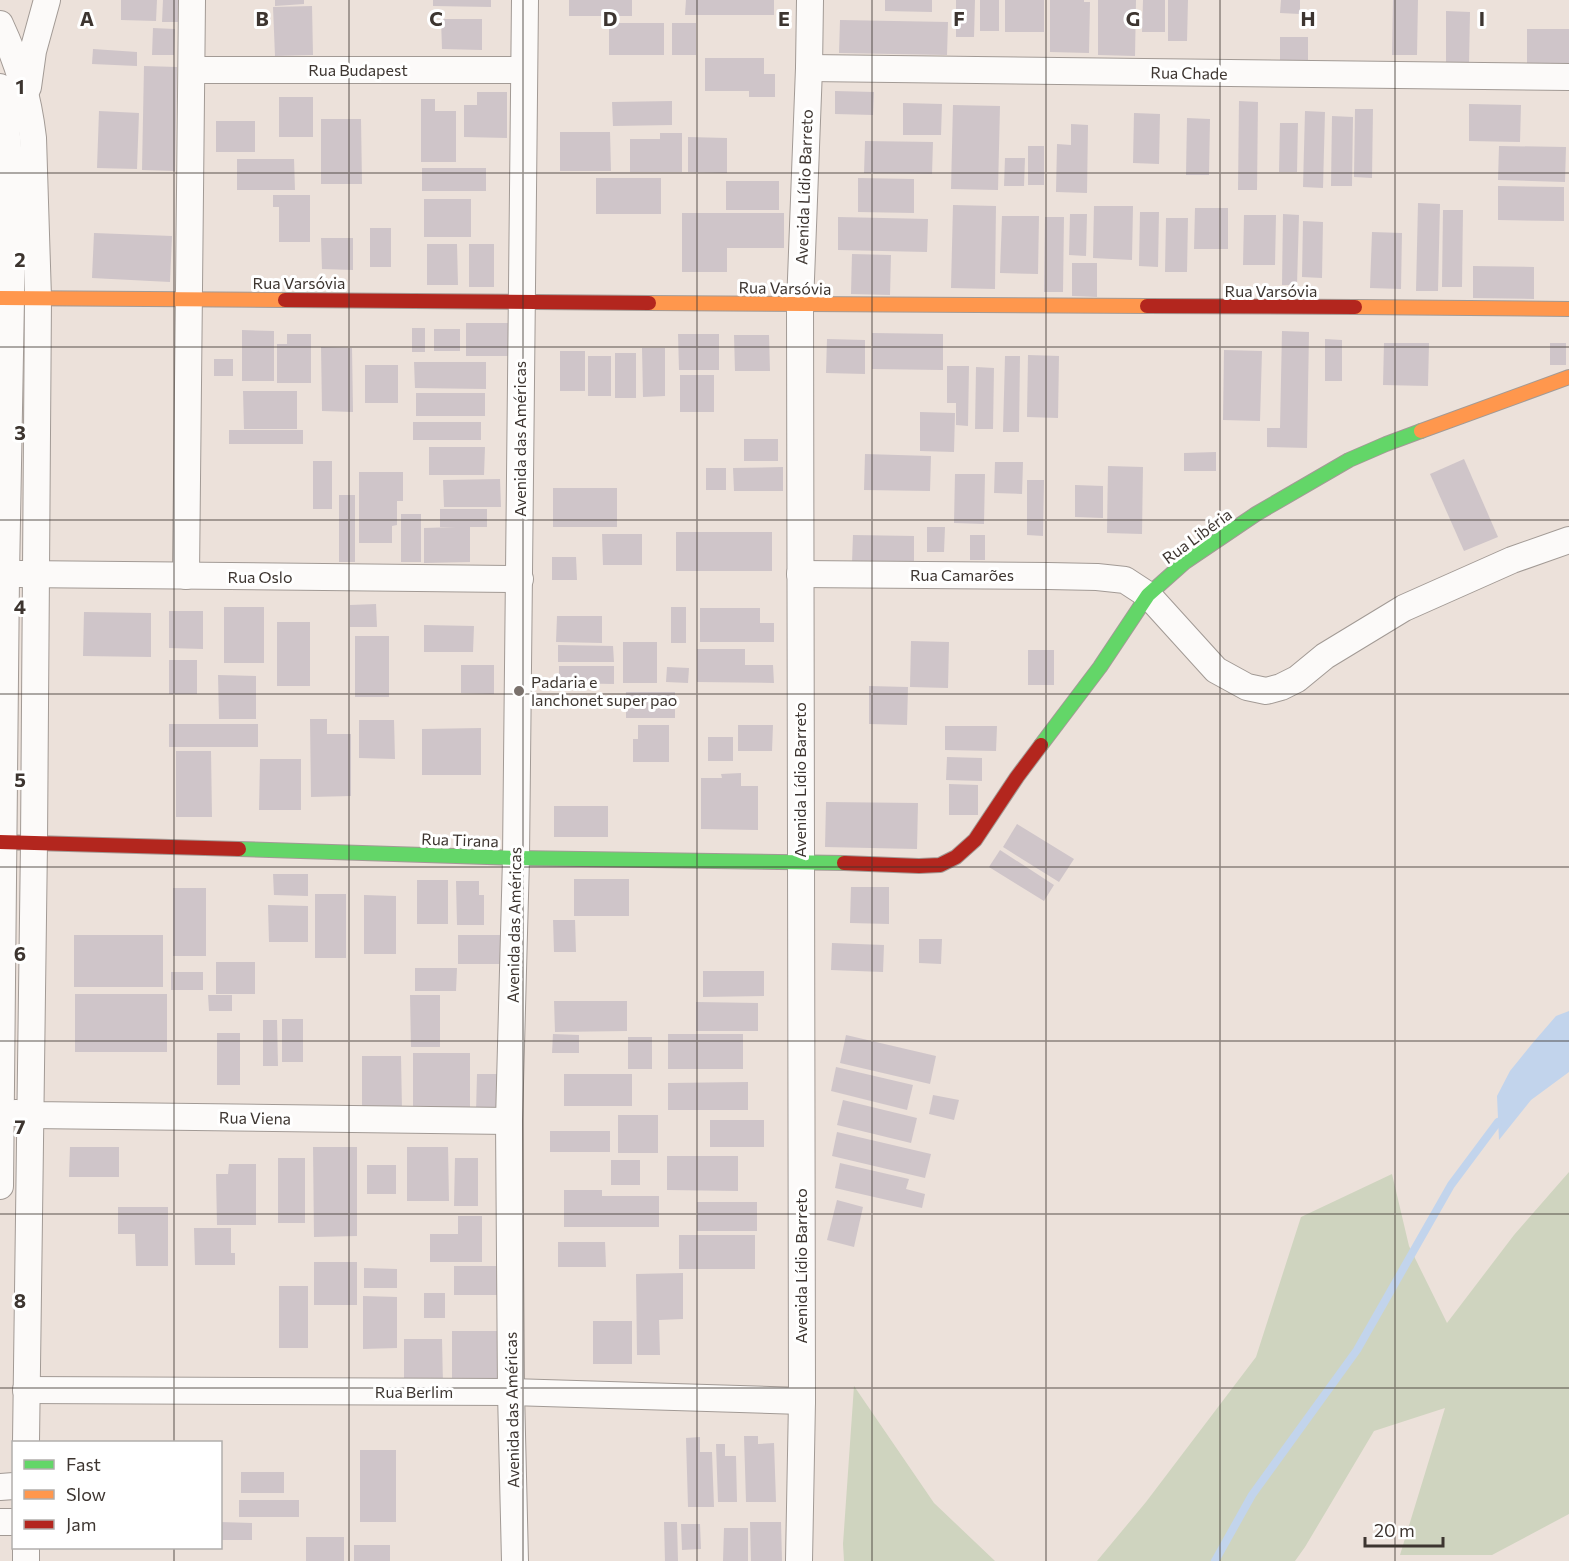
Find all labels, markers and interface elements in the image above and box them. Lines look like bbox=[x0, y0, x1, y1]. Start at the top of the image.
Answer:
text: A bbox=[80, 6, 94, 30]
text: B bbox=[255, 6, 269, 30]
text: C bbox=[429, 6, 443, 30]
text: D bbox=[603, 6, 617, 30]
text: E bbox=[778, 6, 790, 30]
text: F bbox=[953, 6, 965, 30]
text: G bbox=[1126, 6, 1140, 30]
text: H bbox=[1301, 6, 1316, 30]
text: I bbox=[1479, 6, 1485, 30]
street label: Rua Budapest bbox=[308, 60, 408, 79]
street label: Rua Chade bbox=[1150, 62, 1228, 83]
text: 1 bbox=[15, 74, 25, 98]
street label: Avenida Lídio Barreto bbox=[791, 109, 816, 265]
text: 2 bbox=[14, 247, 26, 271]
street label: Rua Varsóvia bbox=[253, 273, 345, 292]
street label: Rua Varsóvia bbox=[738, 277, 832, 298]
street label: Rua Varsóvia bbox=[1225, 281, 1317, 300]
street label: Avenida das Américas bbox=[510, 361, 529, 517]
text: 3 bbox=[14, 420, 26, 444]
street label: Rua Libéria bbox=[1158, 504, 1235, 567]
street label: Rua Camarões bbox=[910, 565, 1014, 584]
street label: Rua Oslo bbox=[228, 567, 292, 586]
text: 4 bbox=[14, 594, 26, 618]
place label: Padaria e lanchonet super pao bbox=[531, 672, 677, 709]
marker: Padaria e lanchonet super pao bbox=[512, 684, 526, 698]
street label: Avenida Lídio Barreto bbox=[790, 702, 809, 858]
text: 5 bbox=[14, 767, 26, 791]
street label: Rua Tirana bbox=[421, 829, 499, 850]
street label: Avenida das Américas bbox=[503, 847, 524, 1003]
text: 6 bbox=[14, 941, 26, 965]
street label: Rua Viena bbox=[219, 1107, 291, 1128]
text: 7 bbox=[15, 1114, 26, 1138]
street label: Avenida Lídio Barreto bbox=[791, 1188, 810, 1344]
text: 8 bbox=[14, 1288, 26, 1312]
street label: Avenida das Américas bbox=[501, 1332, 522, 1488]
street label: Rua Berlim bbox=[375, 1382, 453, 1401]
legend bbox=[12, 1441, 222, 1549]
text: Fast bbox=[66, 1453, 101, 1475]
text: Slow bbox=[66, 1483, 106, 1505]
scale bar bbox=[1365, 1510, 1443, 1548]
text: Jam bbox=[66, 1513, 96, 1535]
text: 20 m bbox=[1374, 1519, 1415, 1541]

